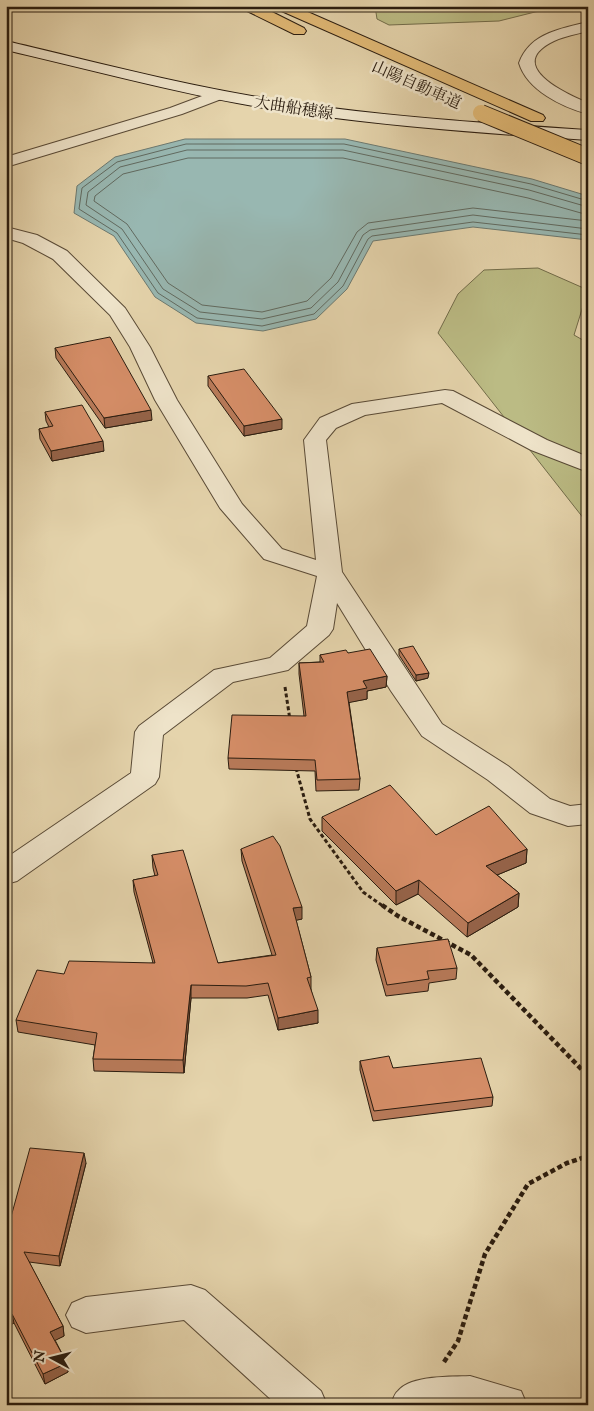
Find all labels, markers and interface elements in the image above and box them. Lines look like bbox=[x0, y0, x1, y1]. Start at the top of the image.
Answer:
street label: 山陽自動車道 bbox=[368, 57, 464, 114]
street label: 大曲船穂線 bbox=[253, 93, 335, 125]
north arrow bbox=[28, 1334, 78, 1384]
text: N bbox=[30, 1349, 50, 1365]

